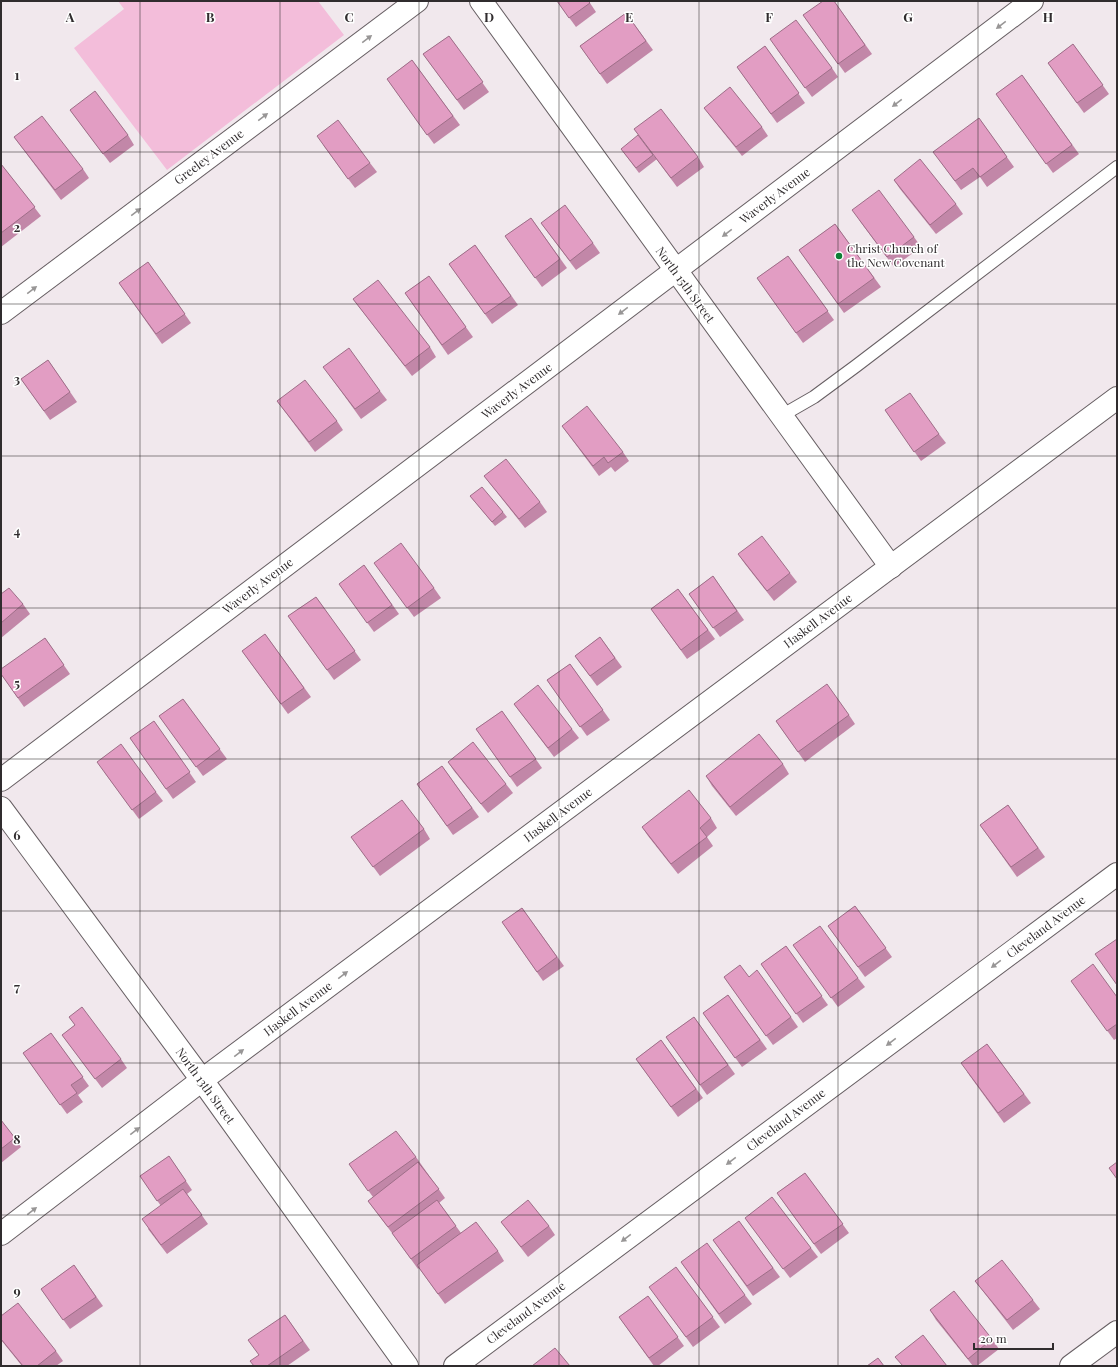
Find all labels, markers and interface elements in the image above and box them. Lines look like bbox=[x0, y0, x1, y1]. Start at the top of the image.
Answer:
text: A bbox=[65, 8, 75, 25]
text: B bbox=[206, 8, 215, 25]
text: C bbox=[344, 8, 354, 25]
text: D bbox=[484, 8, 494, 25]
text: E bbox=[625, 8, 633, 25]
text: F bbox=[765, 8, 773, 25]
text: G bbox=[903, 8, 913, 25]
text: H bbox=[1043, 8, 1053, 25]
one-way arrow bbox=[995, 20, 1006, 29]
one-way arrow bbox=[361, 35, 372, 43]
text: 1 bbox=[15, 66, 20, 83]
one-way arrow bbox=[892, 99, 903, 107]
one-way arrow bbox=[257, 113, 268, 121]
street label: Greeley Avenue bbox=[170, 125, 246, 188]
street label: Waverly Avenue bbox=[735, 163, 813, 228]
one-way arrow bbox=[131, 207, 142, 216]
text: 2 bbox=[14, 218, 21, 235]
one-way arrow bbox=[721, 228, 732, 237]
place label: Christ Church of the New Covenant bbox=[847, 240, 945, 270]
street label: North 15th Street bbox=[653, 243, 719, 326]
marker: Christ Church of the New Covenant bbox=[834, 251, 844, 261]
one-way arrow bbox=[27, 285, 38, 294]
one-way arrow bbox=[618, 307, 628, 315]
street label: Waverly Avenue bbox=[477, 358, 555, 423]
text: 3 bbox=[14, 370, 20, 387]
text: 4 bbox=[14, 522, 21, 539]
street label: Waverly Avenue bbox=[218, 553, 296, 618]
street label: Haskell Avenue bbox=[780, 589, 855, 651]
text: 5 bbox=[14, 674, 20, 691]
street label: Haskell Avenue bbox=[520, 783, 595, 845]
text: 6 bbox=[13, 826, 21, 843]
street label: Cleveland Avenue bbox=[1003, 891, 1088, 961]
one-way arrow bbox=[990, 960, 1001, 969]
one-way arrow bbox=[338, 972, 348, 980]
street label: Haskell Avenue bbox=[260, 977, 335, 1039]
text: 7 bbox=[14, 978, 20, 995]
one-way arrow bbox=[886, 1038, 897, 1046]
street label: North 13th Street bbox=[173, 1044, 239, 1127]
one-way arrow bbox=[233, 1049, 244, 1057]
street label: Cleveland Avenue bbox=[743, 1084, 828, 1154]
one-way arrow bbox=[130, 1128, 140, 1136]
text: 8 bbox=[13, 1130, 21, 1147]
one-way arrow bbox=[725, 1157, 736, 1165]
one-way arrow bbox=[26, 1206, 37, 1215]
one-way arrow bbox=[621, 1234, 632, 1243]
street label: Cleveland Avenue bbox=[483, 1277, 568, 1347]
text: 9 bbox=[13, 1282, 21, 1299]
scale bar bbox=[974, 1325, 1053, 1351]
text: 20 m bbox=[980, 1330, 1007, 1346]

